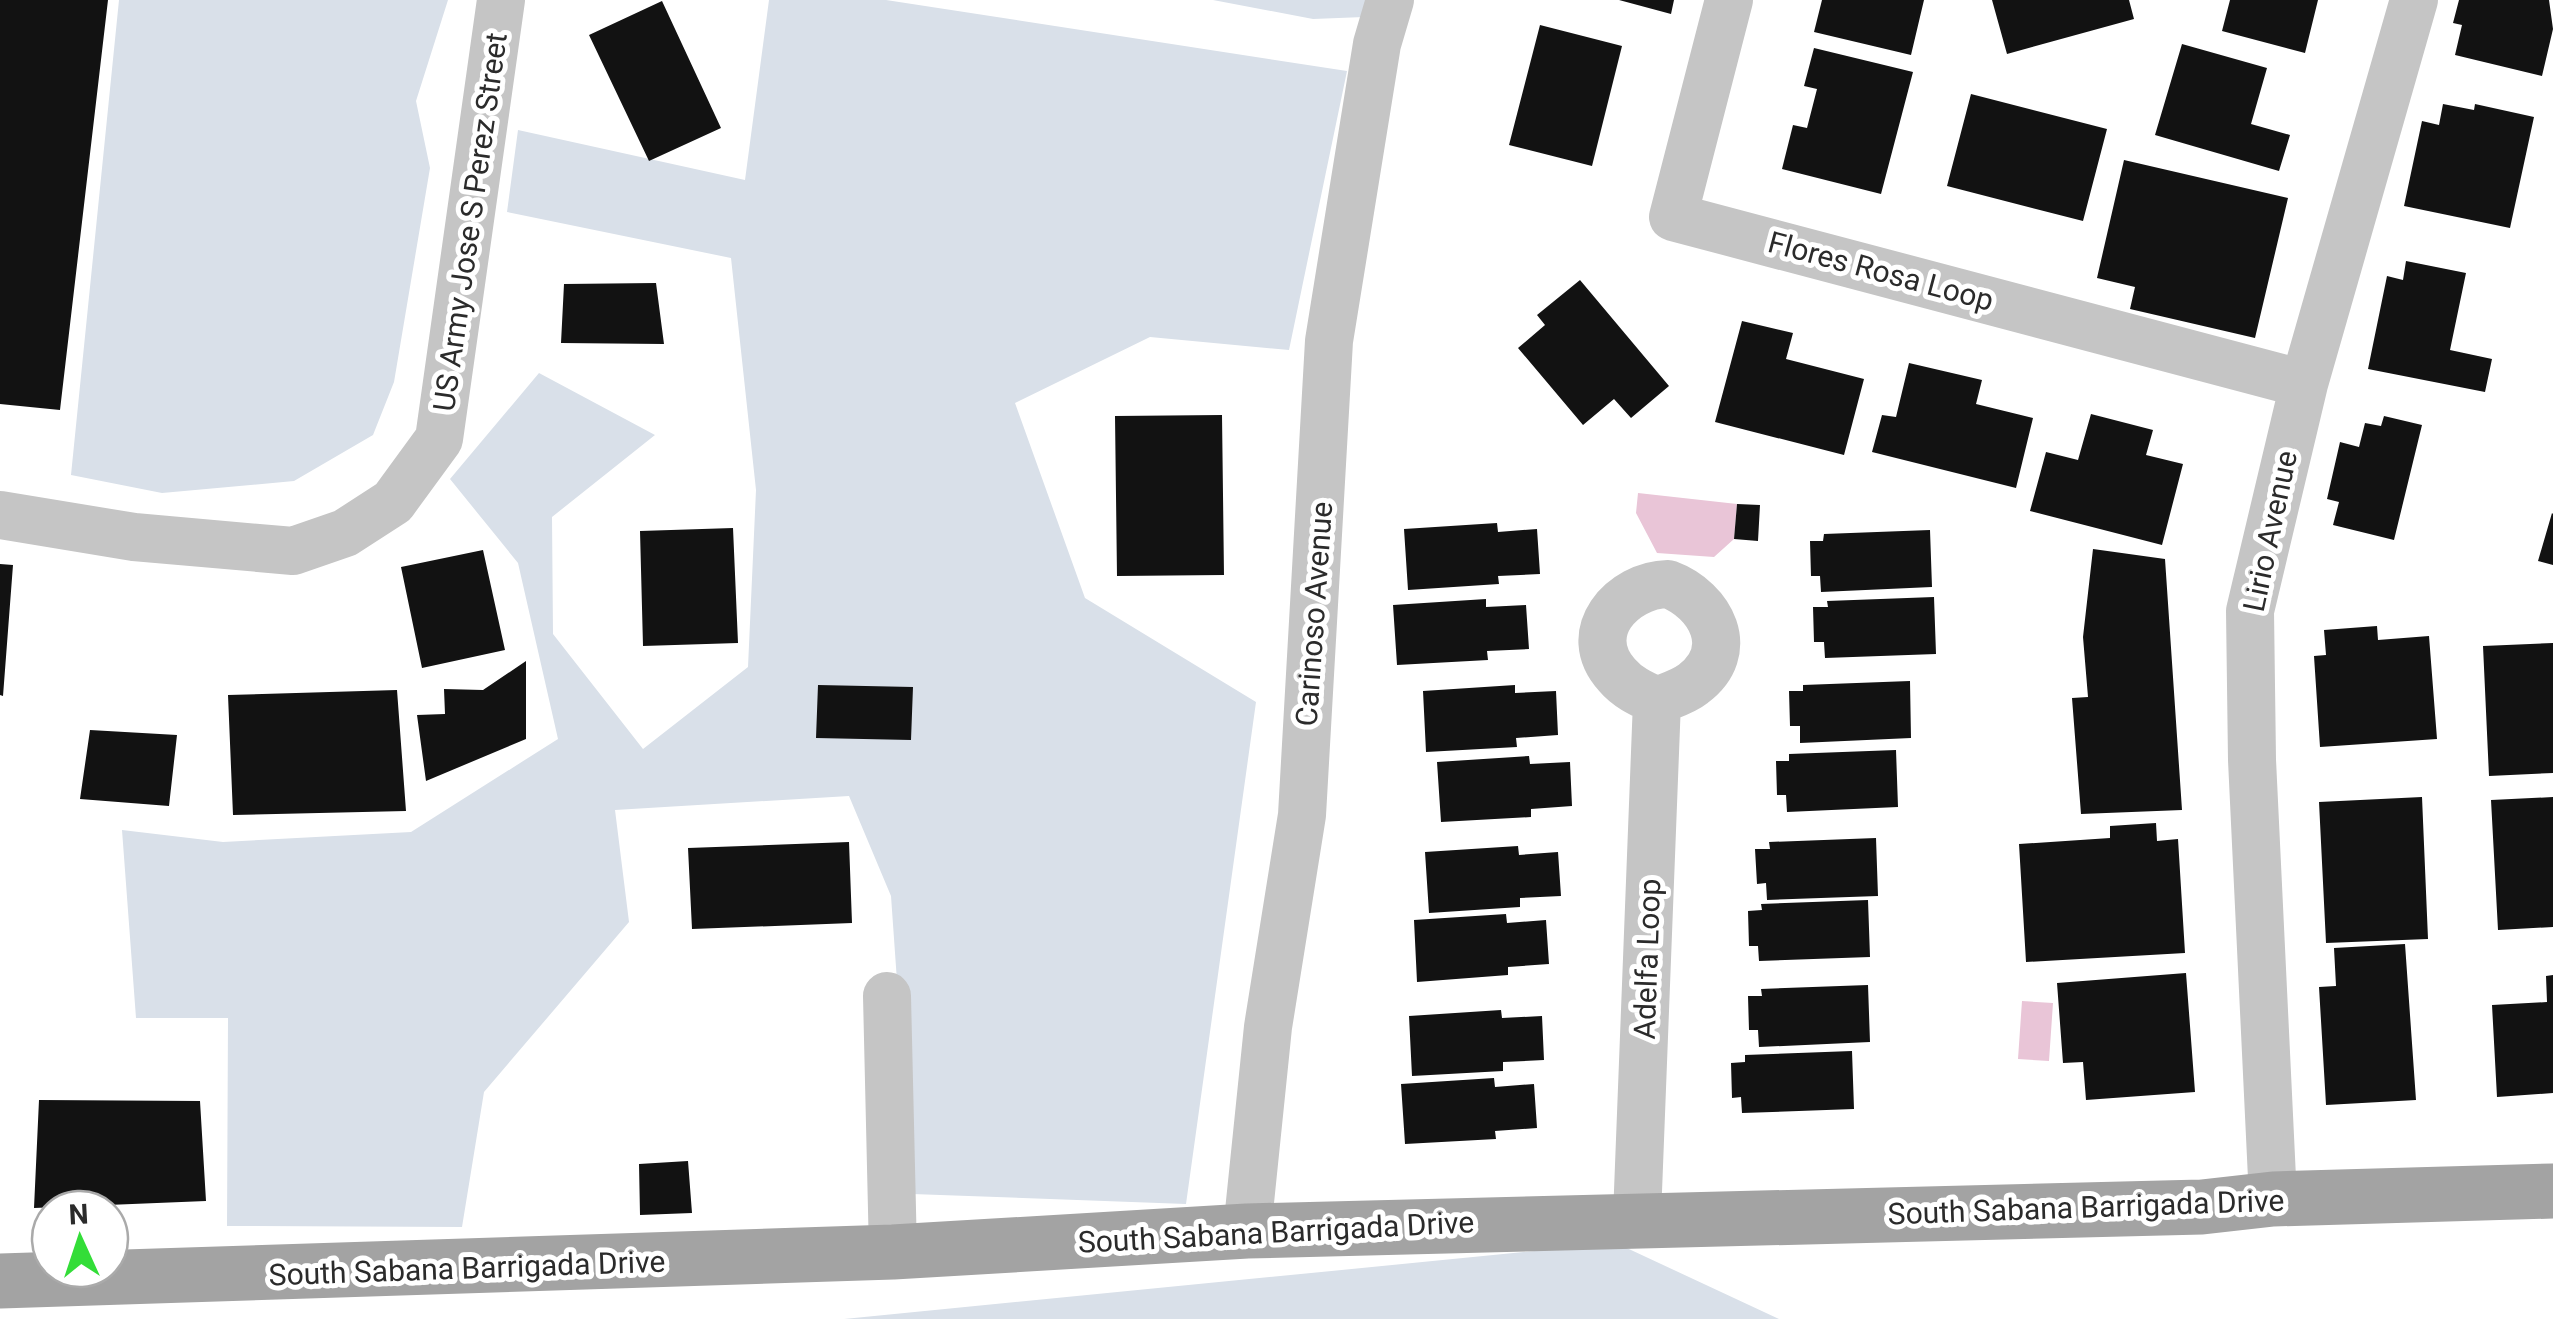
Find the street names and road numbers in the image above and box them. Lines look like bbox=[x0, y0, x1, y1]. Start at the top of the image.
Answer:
street label: US Army Jose S Perez Street bbox=[426, 30, 514, 414]
street label: Flores Rosa Loop bbox=[1765, 224, 1997, 318]
street label: Lirio Avenue bbox=[2236, 447, 2304, 615]
street label: Carinoso Avenue bbox=[1289, 500, 1339, 728]
street label: Adelfa Loop bbox=[1627, 878, 1667, 1040]
street label: South Sabana Barrigada Drive bbox=[1887, 1183, 2285, 1231]
street label: South Sabana Barrigada Drive bbox=[1077, 1204, 1475, 1260]
street label: South Sabana Barrigada Drive bbox=[268, 1244, 666, 1292]

